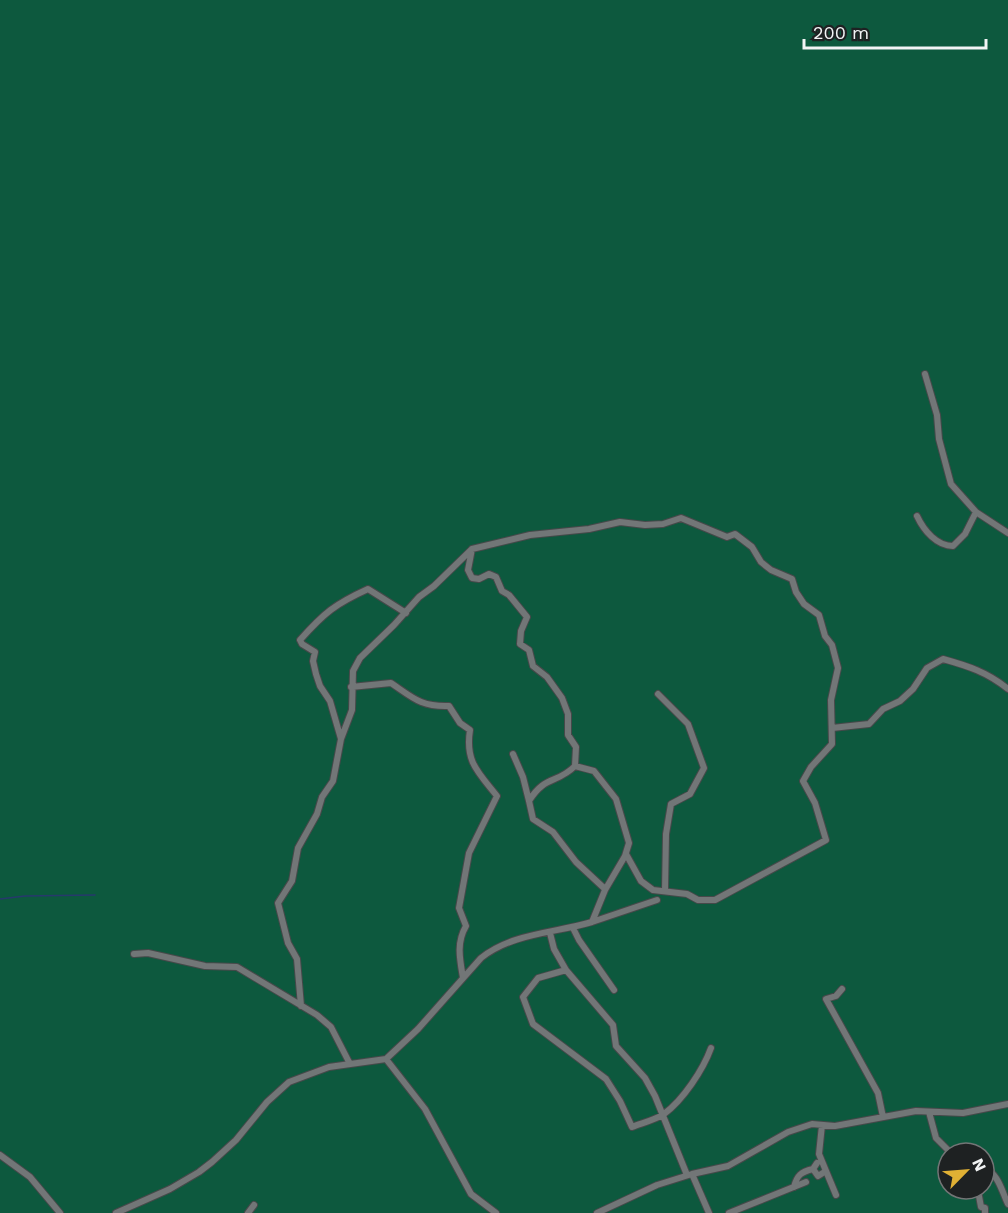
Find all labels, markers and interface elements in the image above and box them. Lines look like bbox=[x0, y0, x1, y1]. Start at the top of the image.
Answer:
scale bar bbox=[804, 12, 986, 50]
text: 200 m bbox=[813, 22, 869, 43]
north arrow bbox=[936, 1141, 996, 1201]
text: N bbox=[968, 1155, 990, 1174]

